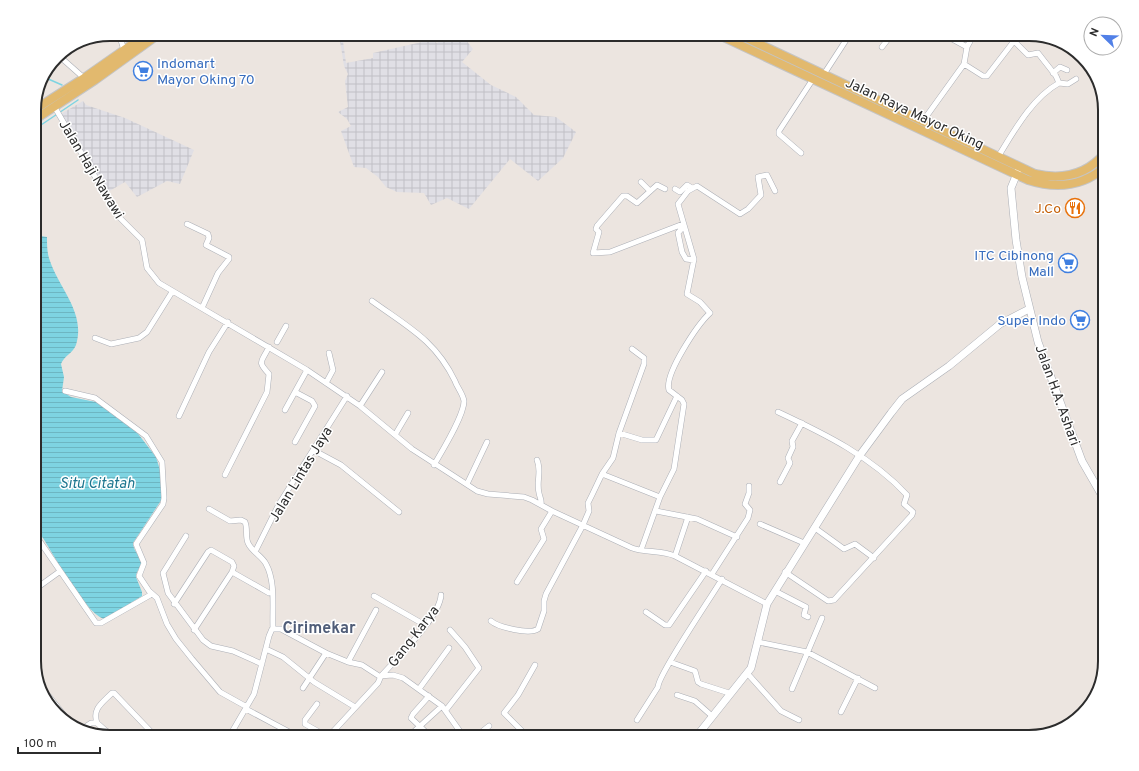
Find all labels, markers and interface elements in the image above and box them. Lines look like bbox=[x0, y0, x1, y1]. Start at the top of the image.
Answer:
north arrow bbox=[1083, 16, 1123, 56]
text: N bbox=[1087, 26, 1103, 39]
place label: Indomart Mayor Oking 70 bbox=[157, 56, 255, 89]
supermarket icon: Indomart Mayor Oking 70 bbox=[132, 60, 154, 82]
street label: Jalan Raya Mayor Oking bbox=[842, 75, 986, 154]
street label: Jalan Haji Nawawi bbox=[54, 117, 127, 222]
restaurant icon: J.Co bbox=[1064, 197, 1086, 219]
place label: J.Co bbox=[1034, 201, 1061, 218]
place label: ITC Cibinong Mall bbox=[974, 248, 1054, 281]
supermarket icon: ITC Cibinong Mall bbox=[1057, 252, 1079, 274]
supermarket icon: Super Indo bbox=[1069, 309, 1091, 331]
place label: Super Indo bbox=[997, 313, 1066, 330]
street label: Jalan H.A. Ashari bbox=[1030, 343, 1083, 448]
street label: Jalan Lintas Jaya bbox=[266, 424, 336, 526]
water label: Situ Citatah bbox=[59, 475, 135, 494]
street label: Gang Karya bbox=[385, 603, 443, 671]
district label: Cirimekar bbox=[282, 619, 356, 639]
scale bar bbox=[18, 729, 100, 755]
text: 100 m bbox=[24, 736, 57, 752]

